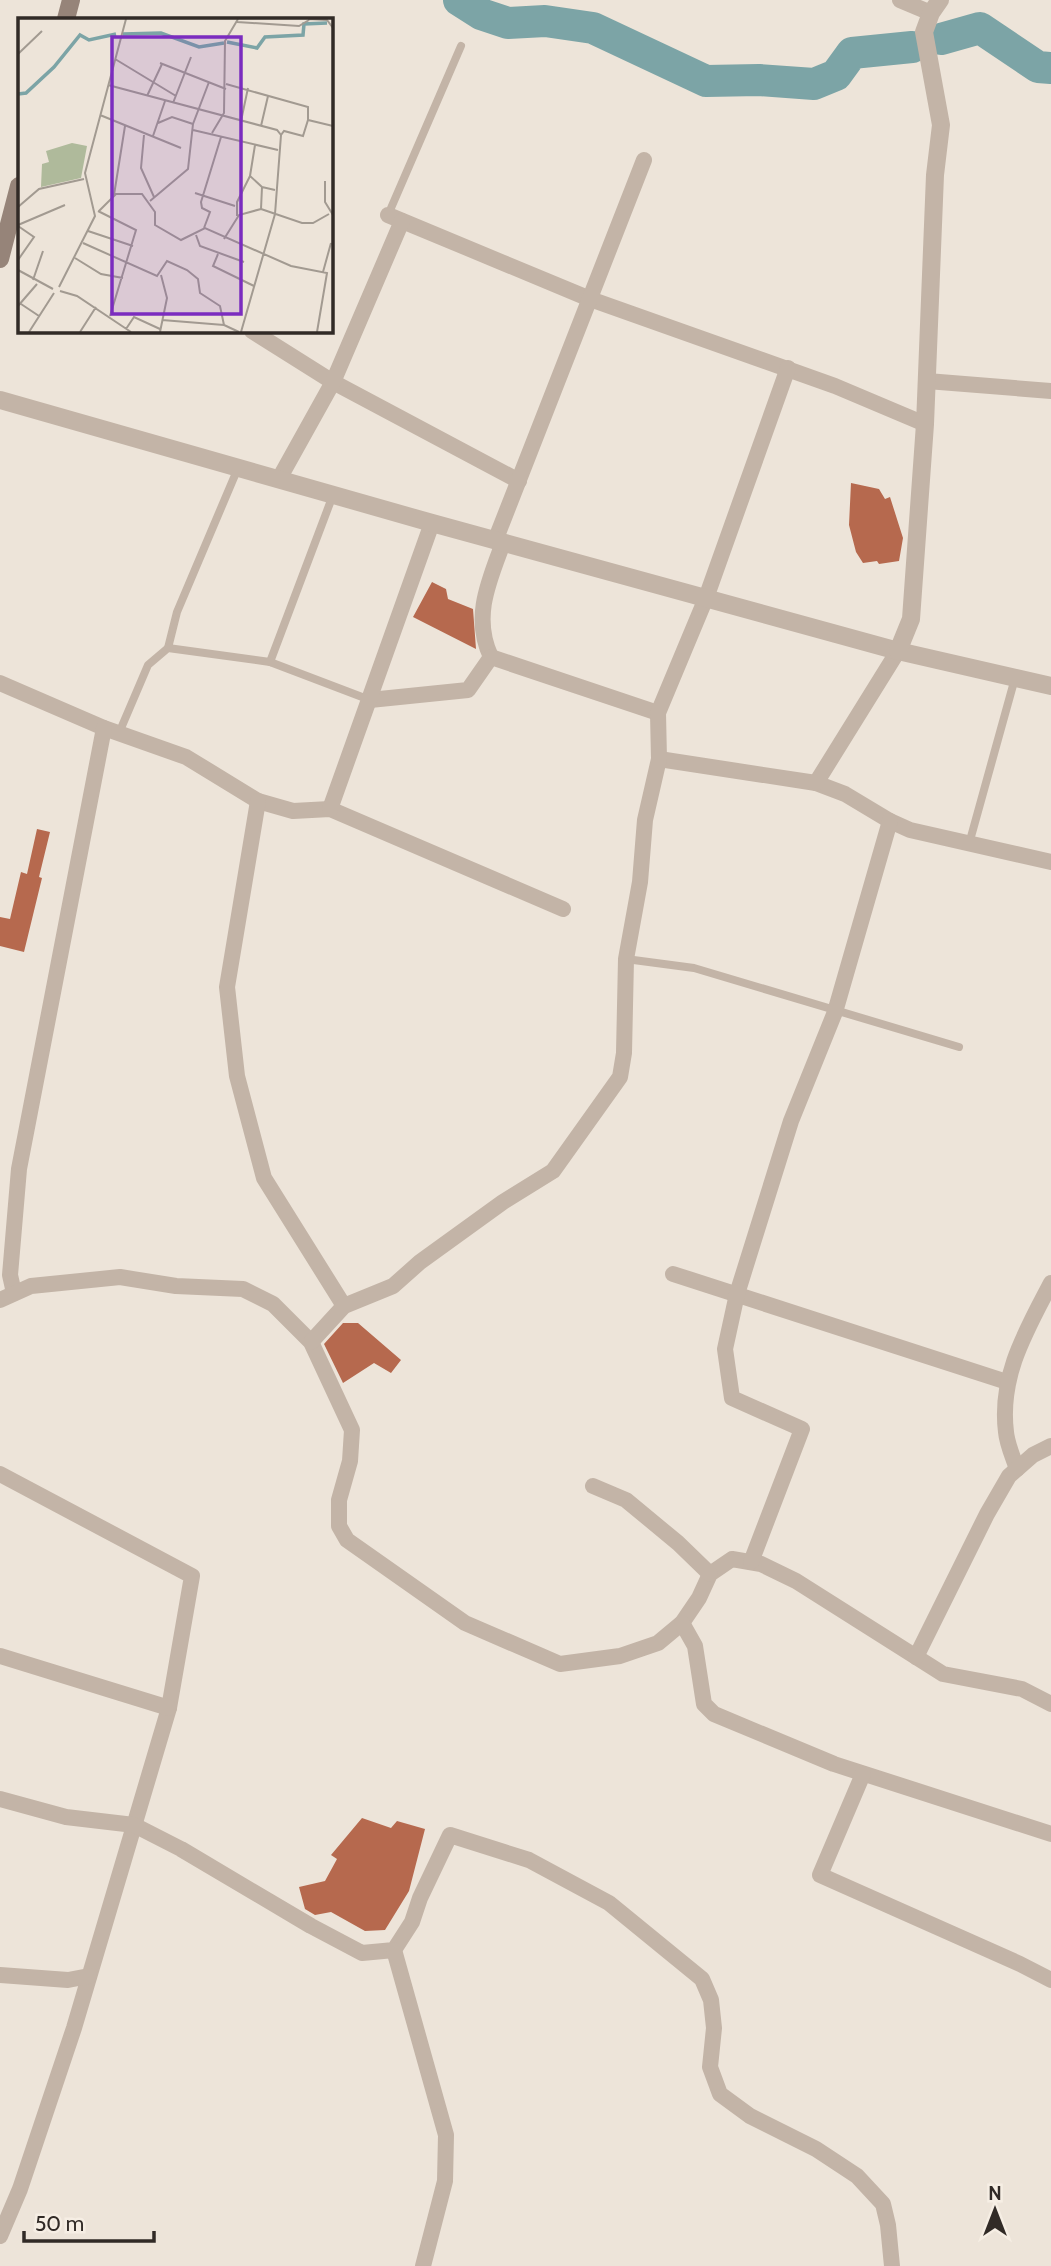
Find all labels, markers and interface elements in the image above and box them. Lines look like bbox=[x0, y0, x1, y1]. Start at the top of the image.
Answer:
inset map bbox=[18, 18, 332, 332]
north arrow bbox=[960, 2175, 1030, 2245]
text: N bbox=[988, 2182, 1002, 2205]
scale bar bbox=[24, 2200, 154, 2244]
text: 50 m bbox=[35, 2211, 84, 2236]

